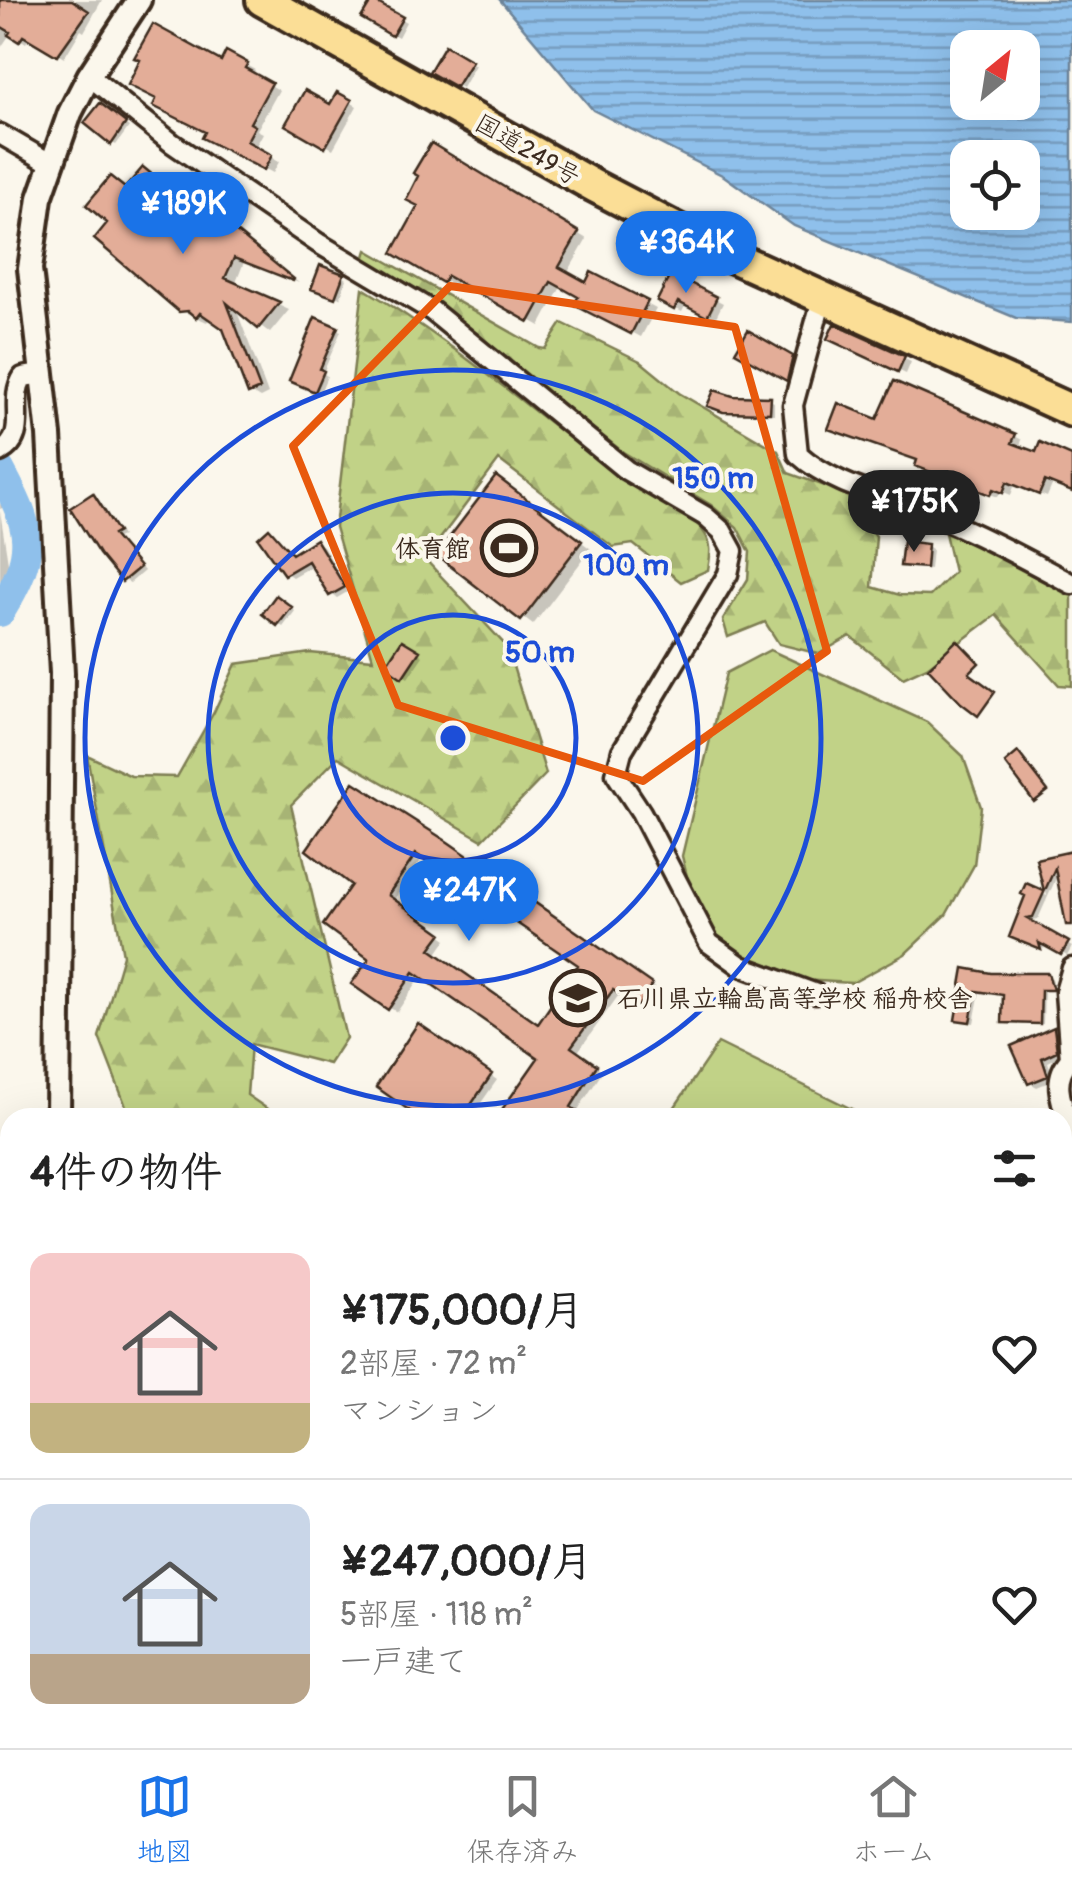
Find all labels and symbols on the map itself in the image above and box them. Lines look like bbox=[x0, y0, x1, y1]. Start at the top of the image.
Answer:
north arrow bbox=[950, 30, 1040, 120]
street label: 国道249号 bbox=[469, 108, 585, 193]
pin: ¥189K bbox=[113, 172, 253, 257]
pin: ¥364K bbox=[616, 211, 756, 296]
text: 150 m bbox=[672, 460, 754, 497]
pin: ¥175K bbox=[844, 470, 984, 555]
sports icon: 体育館 bbox=[479, 518, 539, 578]
place label: 体育館 bbox=[395, 534, 470, 565]
text: 100 m bbox=[583, 547, 669, 584]
text: 50 m bbox=[505, 634, 575, 671]
centre of rings bbox=[435, 720, 471, 756]
pin: ¥247K bbox=[399, 859, 539, 944]
school or university icon: 石川県立輪島高等学校 稲舟校舎 bbox=[548, 968, 608, 1028]
place label: 石川県立輪島高等学校 稲舟校舎 bbox=[617, 984, 972, 1015]

